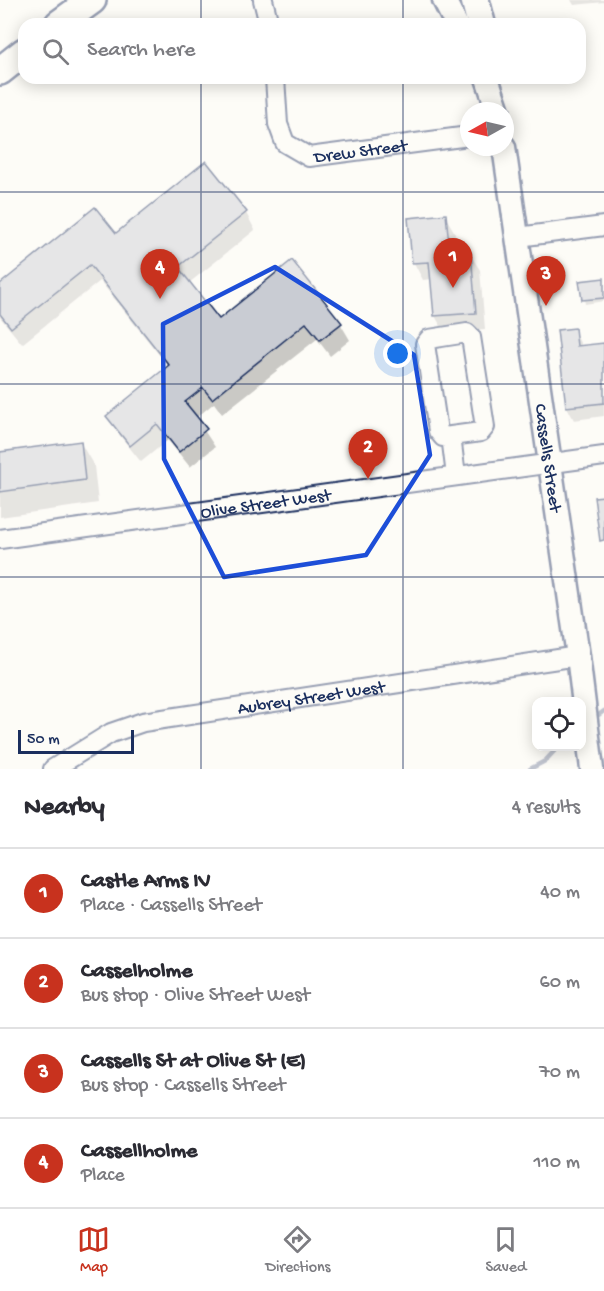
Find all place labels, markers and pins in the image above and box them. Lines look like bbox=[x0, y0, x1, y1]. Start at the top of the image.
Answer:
pin: 1 bbox=[434, 238, 472, 288]
pin: 4 bbox=[140, 250, 180, 299]
pin: 3 bbox=[526, 256, 566, 306]
pin: 2 bbox=[348, 430, 388, 479]

